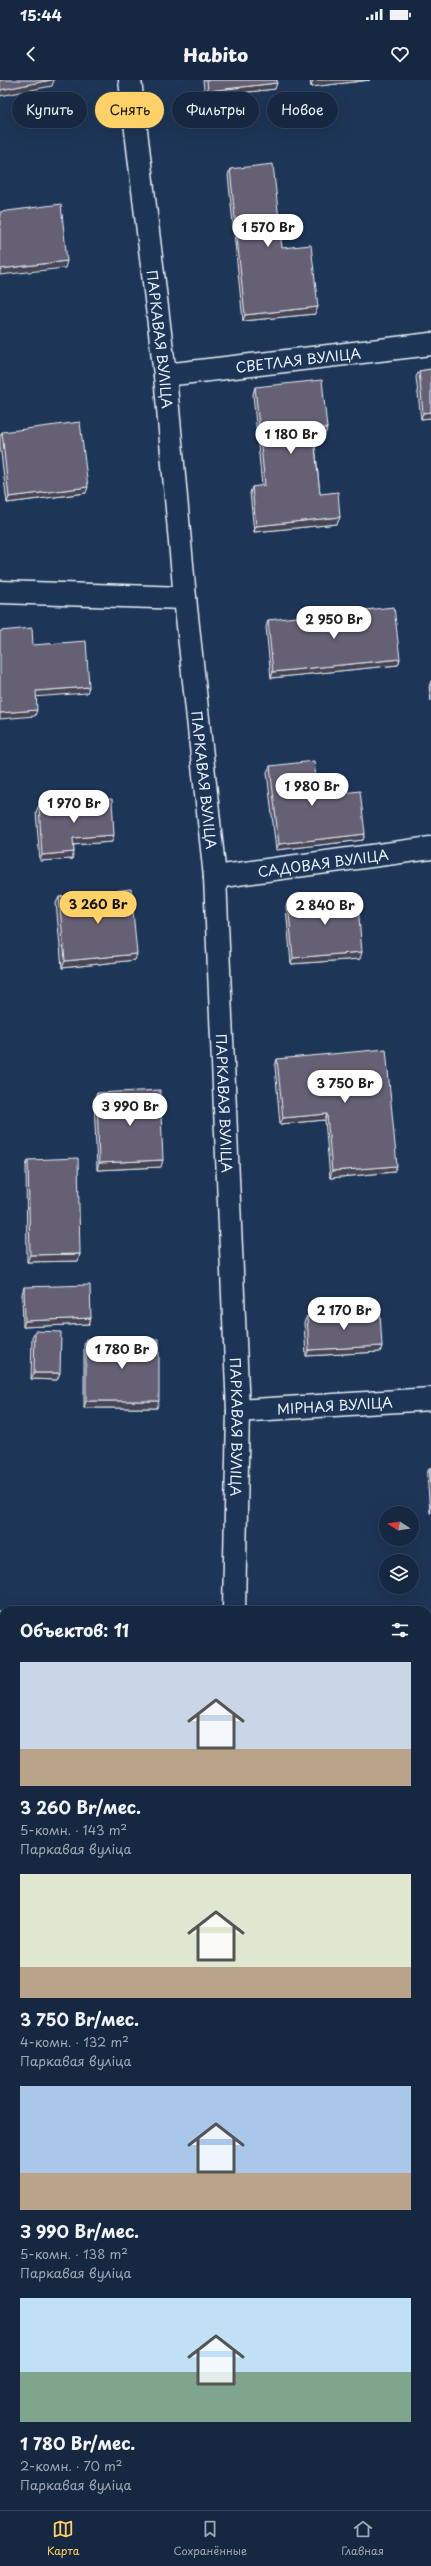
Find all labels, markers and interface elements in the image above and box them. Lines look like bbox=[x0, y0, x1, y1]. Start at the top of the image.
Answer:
text: 15:44 bbox=[20, 3, 62, 26]
text: Habito bbox=[183, 41, 248, 68]
icon: back bbox=[20, 43, 42, 65]
icon: heart bbox=[389, 43, 411, 65]
chip: Купить bbox=[12, 92, 87, 128]
chip: Снять bbox=[95, 92, 164, 128]
chip: Фильтры bbox=[172, 92, 259, 128]
chip: Новое bbox=[267, 92, 338, 128]
pin: 1 570 Br bbox=[227, 214, 309, 248]
text: 1 570 Br bbox=[241, 217, 295, 236]
street label: ПАРКАВАЯ ВУЛІЦА bbox=[142, 269, 178, 410]
street label: СВЕТЛАЯ ВУЛІЦА bbox=[234, 342, 362, 377]
pin: 1 180 Br bbox=[250, 421, 332, 455]
text: 1 180 Br bbox=[264, 424, 318, 443]
pin: 2 950 Br bbox=[293, 606, 375, 640]
text: 2 950 Br bbox=[305, 609, 363, 628]
street label: ПАРКАВАЯ ВУЛІЦА bbox=[187, 710, 222, 850]
pin: 1 980 Br bbox=[271, 773, 353, 807]
text: 1 980 Br bbox=[285, 776, 339, 795]
pin: 1 970 Br bbox=[33, 790, 115, 824]
text: 1 970 Br bbox=[47, 793, 101, 812]
street label: САДОВАЯ ВУЛІЦА bbox=[256, 843, 390, 882]
pin: 3 260 Br bbox=[57, 891, 139, 925]
pin: 2 840 Br bbox=[284, 892, 366, 926]
text: 3 260 Br bbox=[69, 894, 127, 913]
text: 2 840 Br bbox=[295, 895, 355, 914]
street label: ПАРКАВАЯ ВУЛІЦА bbox=[211, 1033, 238, 1173]
pin: 3 750 Br bbox=[304, 1070, 386, 1104]
text: 3 750 Br bbox=[316, 1073, 374, 1092]
pin: 3 990 Br bbox=[89, 1093, 171, 1127]
text: 3 990 Br bbox=[101, 1096, 159, 1115]
pin: 2 170 Br bbox=[303, 1297, 385, 1331]
text: 2 170 Br bbox=[317, 1300, 371, 1319]
pin: 1 780 Br bbox=[81, 1336, 163, 1370]
text: 1 780 Br bbox=[95, 1339, 149, 1358]
street label: ПАРКАВАЯ ВУЛІЦА bbox=[225, 1357, 249, 1497]
street label: МІРНАЯ ВУЛІЦА bbox=[276, 1391, 394, 1419]
north arrow bbox=[379, 1506, 419, 1546]
map controls bbox=[379, 1506, 419, 1594]
button: layers bbox=[379, 1554, 419, 1594]
text: Объектов: 11 bbox=[20, 1617, 129, 1643]
icon: filters bbox=[389, 1619, 411, 1641]
icon: home bbox=[180, 1688, 252, 1760]
text: 3 260 Br/мес. bbox=[20, 1794, 141, 1820]
text: 5-комн. · 143 m² bbox=[20, 1820, 127, 1839]
text: Паркавая вуліца bbox=[20, 1839, 131, 1858]
icon: home bbox=[180, 1900, 252, 1972]
text: 3 750 Br/мес. bbox=[20, 2006, 139, 2032]
text: 4-комн. · 132 m² bbox=[20, 2032, 129, 2051]
text: Паркавая вуліца bbox=[20, 2051, 131, 2070]
icon: home bbox=[180, 2112, 252, 2184]
text: 3 990 Br/мес. bbox=[20, 2218, 139, 2244]
text: 5-комн. · 138 m² bbox=[20, 2244, 128, 2263]
text: Паркавая вуліца bbox=[20, 2263, 131, 2282]
icon: home bbox=[180, 2324, 252, 2396]
text: 1 780 Br/мес. bbox=[20, 2430, 135, 2456]
text: 2-комн. · 70 m² bbox=[20, 2456, 123, 2475]
text: Паркавая вуліца bbox=[20, 2475, 131, 2494]
tab: Карта bbox=[47, 2518, 79, 2559]
tab: Сохранённые bbox=[174, 2518, 247, 2559]
tab: Главная bbox=[341, 2518, 384, 2559]

